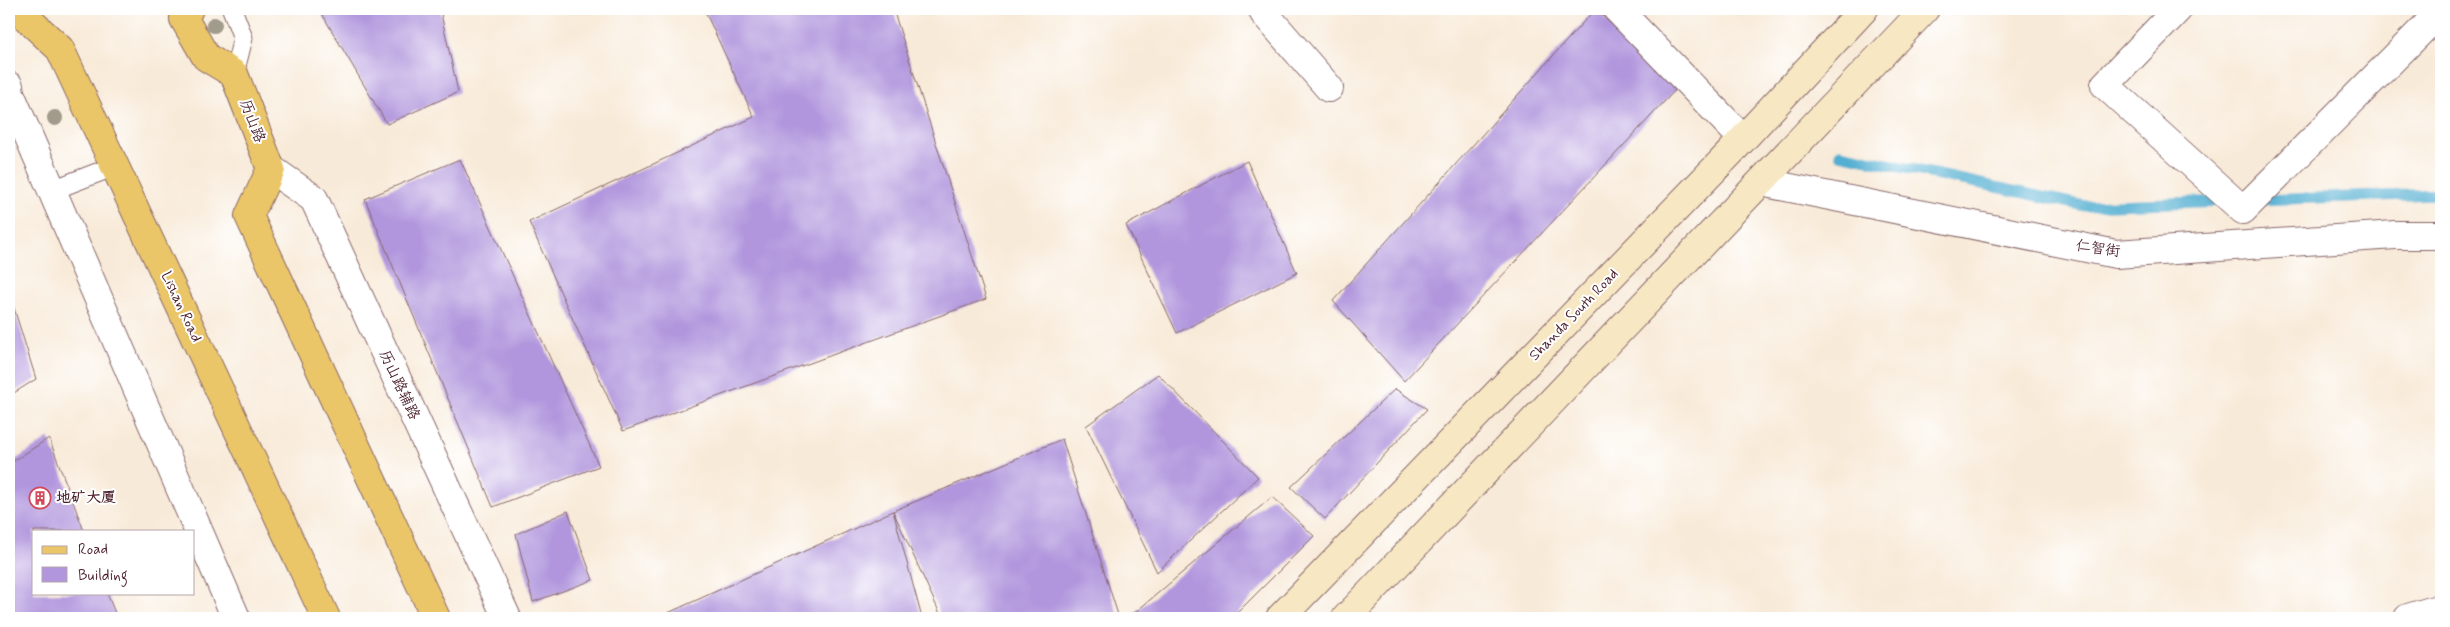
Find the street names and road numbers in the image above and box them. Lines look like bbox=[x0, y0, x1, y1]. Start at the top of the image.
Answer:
street label: 历山路 bbox=[235, 96, 269, 146]
street label: 仁智街 bbox=[2074, 236, 2122, 262]
street label: Shanda South Road bbox=[1525, 265, 1623, 365]
street label: Lishan Road bbox=[156, 268, 206, 346]
street label: 历山路辅路 bbox=[374, 347, 424, 423]

